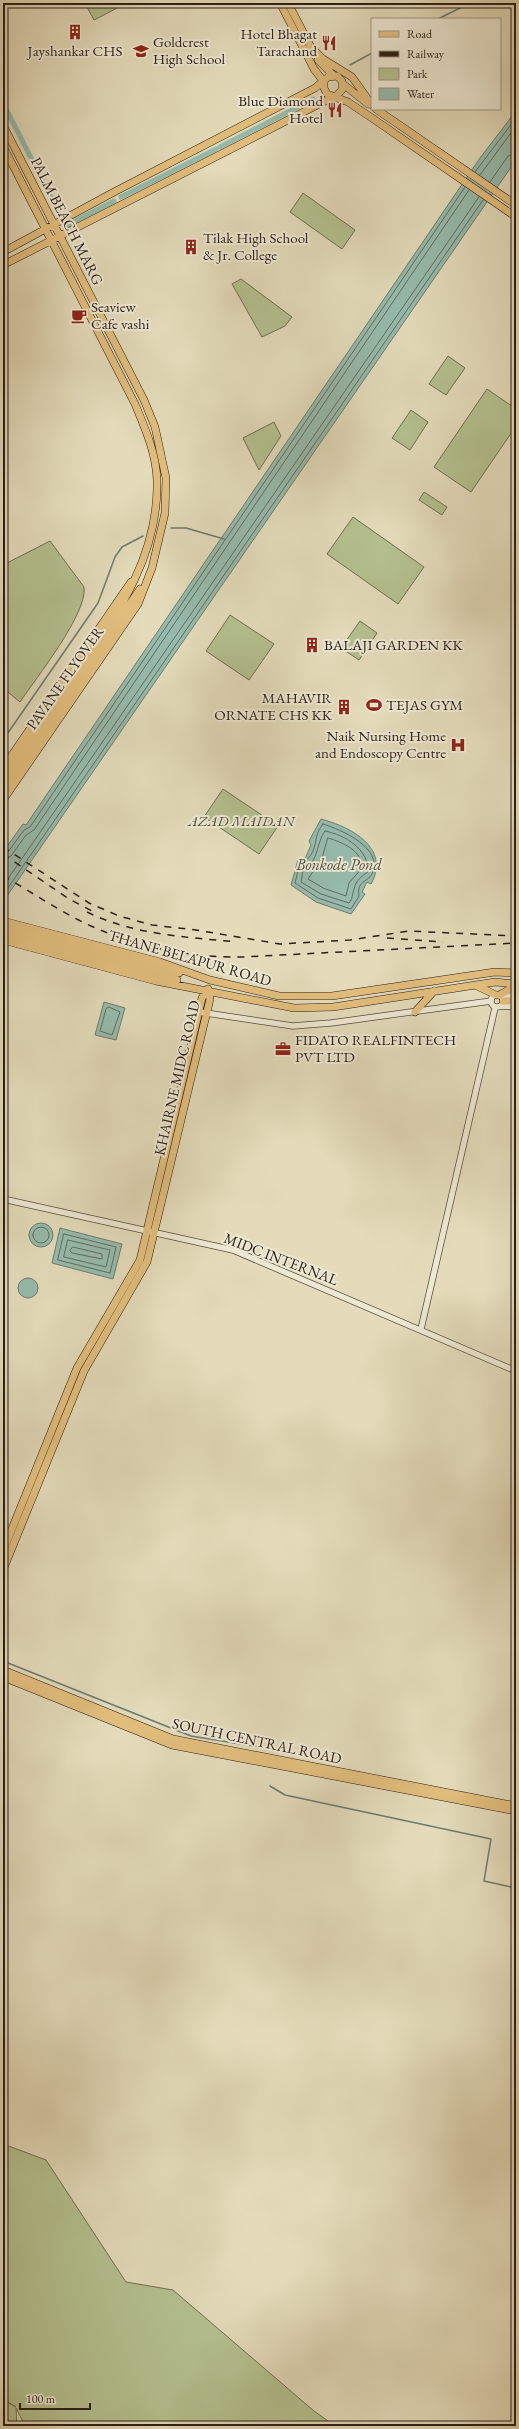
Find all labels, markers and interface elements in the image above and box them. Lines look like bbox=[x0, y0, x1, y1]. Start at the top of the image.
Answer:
legend bbox=[371, 18, 501, 110]
building icon: Jayshankar CHS bbox=[66, 23, 84, 41]
place label: Hotel Bhagat Tarachand bbox=[241, 24, 317, 60]
text: Road bbox=[407, 26, 433, 42]
place label: Goldcrest High School bbox=[153, 32, 226, 68]
restaurant icon: Hotel Bhagat Tarachand bbox=[320, 34, 338, 52]
place label: Jayshankar CHS bbox=[26, 41, 122, 60]
school or university icon: Goldcrest High School bbox=[132, 42, 150, 60]
text: Railway bbox=[407, 46, 445, 62]
text: Park bbox=[407, 66, 428, 82]
text: Water bbox=[407, 86, 434, 102]
place label: Blue Diamond Hotel bbox=[238, 91, 323, 127]
restaurant icon: Blue Diamond Hotel bbox=[326, 101, 344, 119]
street label: PALM BEACH MARG bbox=[27, 154, 108, 288]
place label: Tilak High School & Jr. College bbox=[203, 228, 309, 264]
building icon: Tilak High School & Jr. College bbox=[182, 238, 200, 256]
place label: Seaview Cafe vashi bbox=[91, 297, 150, 333]
cafe icon: Seaview Cafe vashi bbox=[70, 307, 88, 325]
street label: PAVANE FLYOVER bbox=[22, 622, 108, 733]
place label: BALAJI GARDEN KK bbox=[324, 635, 463, 654]
building icon: BALAJI GARDEN KK bbox=[303, 636, 321, 654]
place label: MAHAVIR ORNATE CHS KK bbox=[214, 688, 333, 724]
place label: TEJAS GYM bbox=[386, 695, 463, 714]
sports icon: TEJAS GYM bbox=[365, 696, 383, 714]
building icon: MAHAVIR ORNATE CHS KK bbox=[335, 698, 353, 716]
place label: Naik Nursing Home and Endoscopy Centre bbox=[315, 726, 446, 762]
hospital icon: Naik Nursing Home and Endoscopy Centre bbox=[449, 736, 467, 754]
park label: AZAD MAIDAN bbox=[187, 811, 296, 830]
water label: Bonkode Pond bbox=[295, 854, 382, 875]
street label: THANE BELAPUR ROAD bbox=[106, 925, 274, 990]
street label: KHAIRNE MIDC ROAD bbox=[149, 998, 204, 1157]
place label: FIDATO REALFINTECH PVT LTD bbox=[295, 1030, 456, 1066]
office icon: FIDATO REALFINTECH PVT LTD bbox=[274, 1040, 292, 1058]
street label: MIDC INTERNAL bbox=[221, 1228, 341, 1289]
street label: SOUTH CENTRAL ROAD bbox=[171, 1713, 343, 1768]
scale bar bbox=[20, 2385, 90, 2411]
text: 100 m bbox=[26, 2391, 56, 2407]

